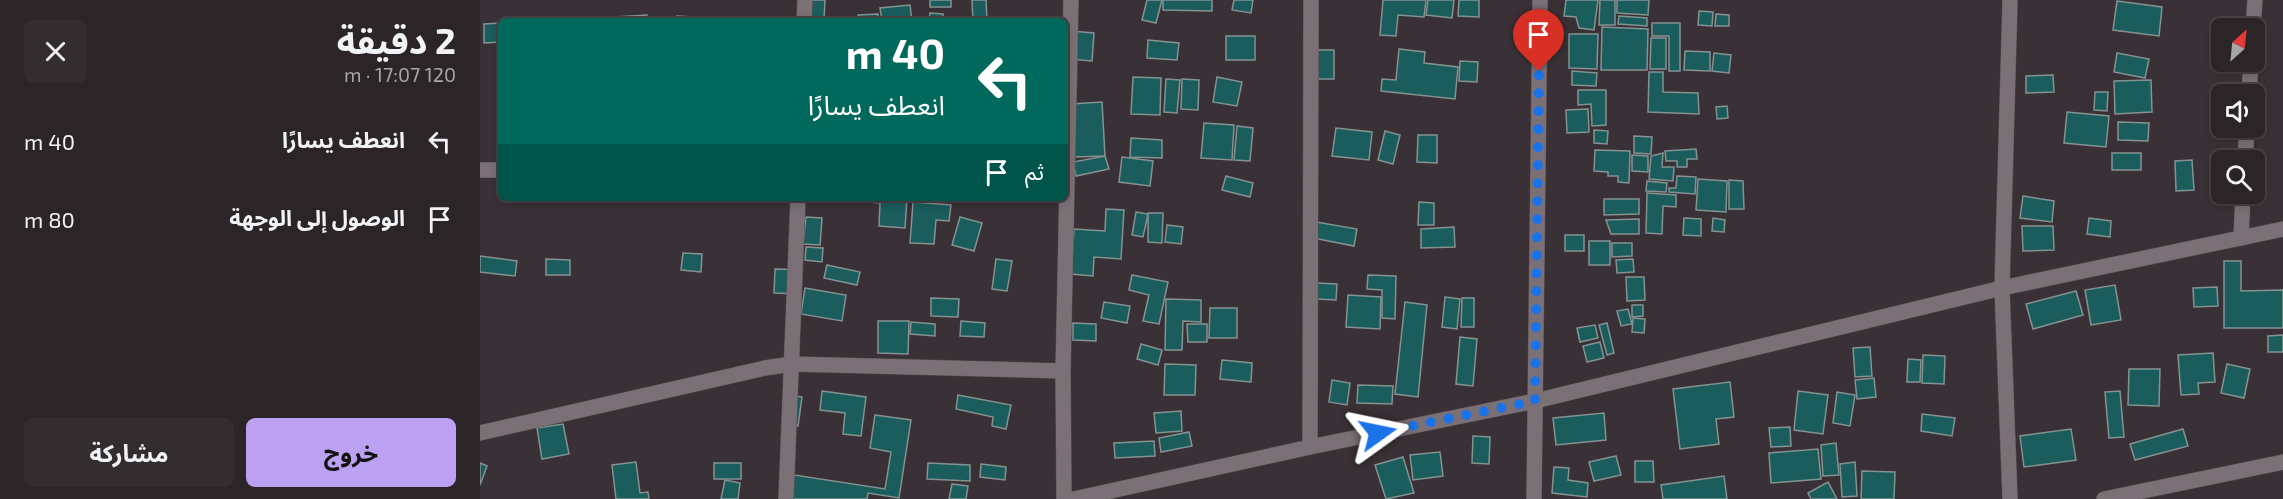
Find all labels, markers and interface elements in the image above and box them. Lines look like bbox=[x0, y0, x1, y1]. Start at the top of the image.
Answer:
pin bbox=[1513, 9, 1564, 71]
text: 2 دقيقة bbox=[337, 18, 456, 61]
icon: arrive bbox=[1522, 18, 1555, 51]
north arrow bbox=[2211, 18, 2265, 72]
map controls bbox=[2211, 18, 2265, 204]
button: close bbox=[24, 20, 87, 83]
text: 40 m bbox=[846, 27, 945, 77]
icon: left bbox=[966, 42, 1044, 120]
text: 120 m · 17:07 bbox=[344, 62, 456, 86]
button: sound bbox=[2211, 84, 2265, 138]
text: انعطف يسارًا bbox=[808, 88, 945, 120]
icon: left bbox=[423, 125, 456, 158]
text: انعطف يسارًا bbox=[282, 126, 405, 152]
text: 40 m bbox=[24, 128, 75, 154]
button: search bbox=[2211, 150, 2265, 204]
icon: arrive bbox=[980, 156, 1013, 189]
text: ثم bbox=[1025, 158, 1044, 184]
icon: arrive bbox=[423, 203, 456, 236]
text: الوصول إلى الوجهة bbox=[229, 204, 405, 230]
text: 80 m bbox=[24, 206, 75, 232]
position arrow bbox=[1346, 401, 1410, 465]
button: مشاركة bbox=[24, 418, 234, 487]
button: خروج bbox=[246, 418, 456, 487]

